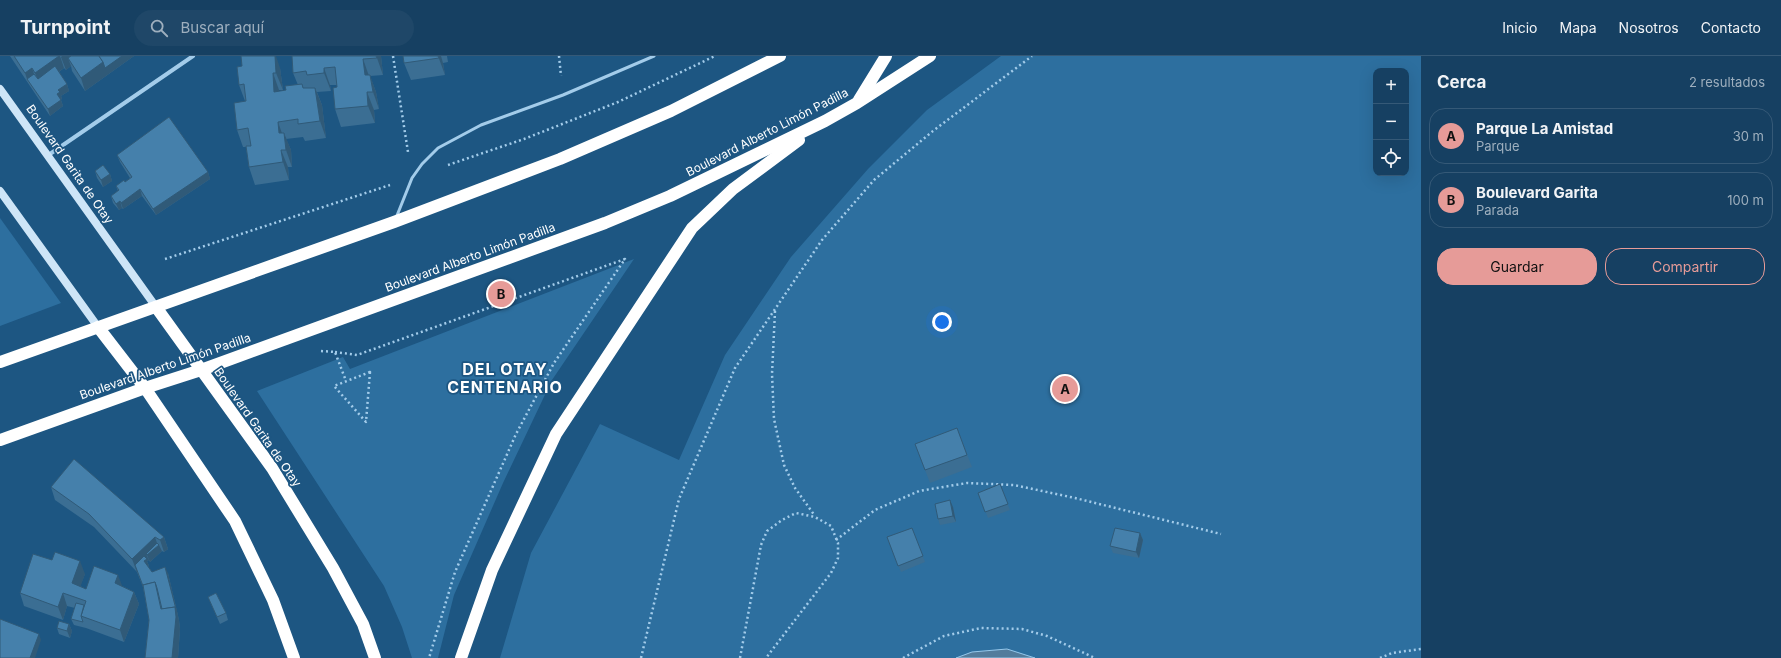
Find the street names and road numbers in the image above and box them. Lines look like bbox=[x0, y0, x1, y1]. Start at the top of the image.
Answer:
street label: Boulevard Alberto Limón Padilla bbox=[683, 84, 851, 180]
street label: Boulevard Garita de Otay bbox=[23, 102, 117, 227]
street label: Boulevard Alberto Limón Padilla bbox=[383, 219, 557, 295]
street label: Boulevard Alberto Limón Padilla bbox=[77, 330, 253, 402]
street label: Boulevard Garita de Otay bbox=[211, 365, 305, 490]

